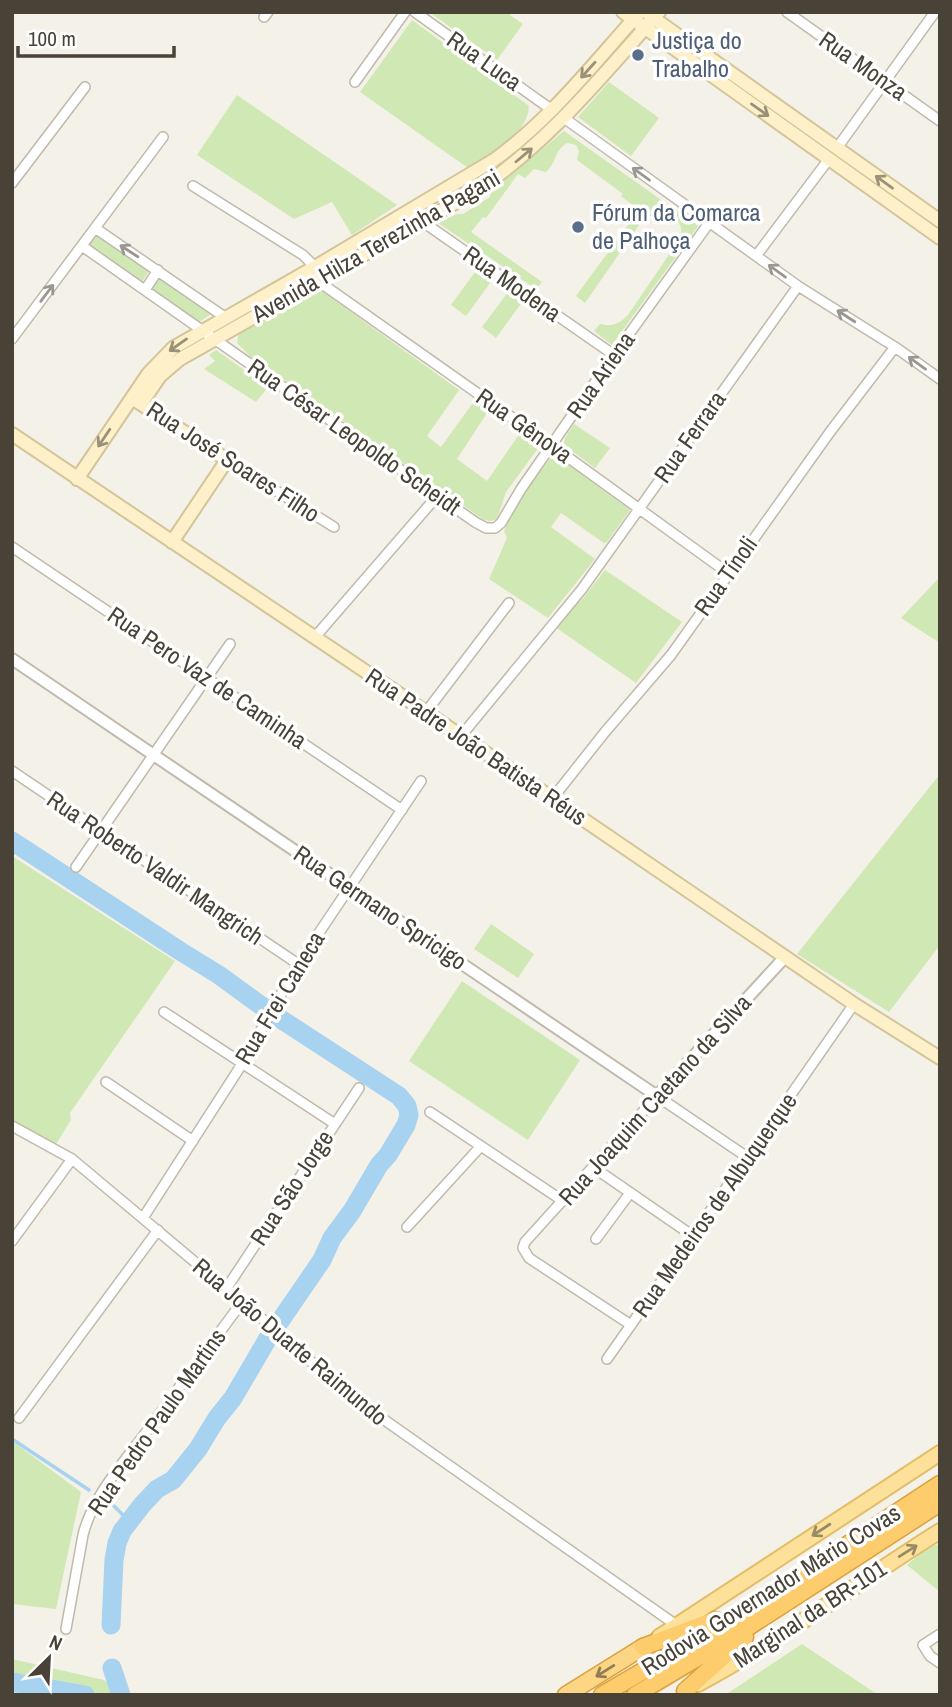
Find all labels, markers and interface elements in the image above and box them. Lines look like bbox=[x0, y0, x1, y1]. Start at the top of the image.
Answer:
scale bar bbox=[18, 14, 173, 58]
street label: Rua Luca bbox=[441, 23, 528, 97]
street label: Rua Monza bbox=[813, 23, 914, 107]
text: 100 m bbox=[28, 24, 76, 53]
place label: Justiça do Trabalho bbox=[652, 24, 742, 84]
marker: Justiça do Trabalho bbox=[630, 47, 646, 63]
one-way arrow bbox=[580, 61, 596, 79]
one-way arrow bbox=[750, 103, 769, 117]
one-way arrow bbox=[515, 147, 533, 163]
street label: Avenida Hilza Terezinha Pagani bbox=[245, 161, 505, 330]
one-way arrow bbox=[632, 167, 651, 181]
one-way arrow bbox=[875, 175, 894, 189]
place label: Fórum da Comarca de Palhoça bbox=[592, 196, 761, 256]
marker: Fórum da Comarca de Palhoça bbox=[570, 219, 586, 235]
street label: Rua Modena bbox=[457, 238, 568, 329]
one-way arrow bbox=[120, 243, 140, 257]
one-way arrow bbox=[768, 264, 787, 278]
one-way arrow bbox=[39, 283, 54, 302]
one-way arrow bbox=[837, 309, 857, 323]
street label: Rua Ariena bbox=[559, 325, 642, 424]
one-way arrow bbox=[169, 338, 188, 352]
street label: Rua César Leopoldo Scheidt bbox=[242, 351, 468, 522]
one-way arrow bbox=[908, 356, 927, 370]
street label: Rua Gênova bbox=[470, 380, 579, 470]
street label: Rua Ferrara bbox=[646, 384, 732, 489]
street label: Rua José Soares Filho bbox=[141, 393, 326, 529]
one-way arrow bbox=[97, 428, 111, 448]
street label: Rua Tínoli bbox=[686, 529, 764, 621]
street label: Rua Pero Vaz de Caminha bbox=[102, 599, 313, 756]
street label: Rua Padre João Batista Réus bbox=[360, 660, 593, 832]
street label: Rua Roberto Valdir Mangrich bbox=[41, 783, 270, 952]
street label: Rua Germano Spricigo bbox=[288, 837, 473, 977]
street label: Rua Frei Caneca bbox=[227, 925, 331, 1070]
street label: Rua Joaquim Caetano da Silva bbox=[551, 987, 758, 1212]
street label: Rua Medeiros de Albuquerque bbox=[625, 1086, 804, 1323]
street label: Rua São Jorge bbox=[242, 1124, 340, 1251]
street label: Rua João Duarte Raimundo bbox=[186, 1250, 395, 1432]
street label: Rua Pedro Paulo Martins bbox=[80, 1322, 233, 1521]
street label: Rodovia Governador Mário Covas bbox=[635, 1496, 906, 1682]
one-way arrow bbox=[812, 1523, 831, 1538]
one-way arrow bbox=[898, 1543, 918, 1557]
street label: Marginal da BR-101 bbox=[727, 1552, 892, 1675]
north arrow bbox=[14, 1623, 84, 1693]
text: N bbox=[45, 1628, 66, 1657]
one-way arrow bbox=[595, 1664, 615, 1678]

